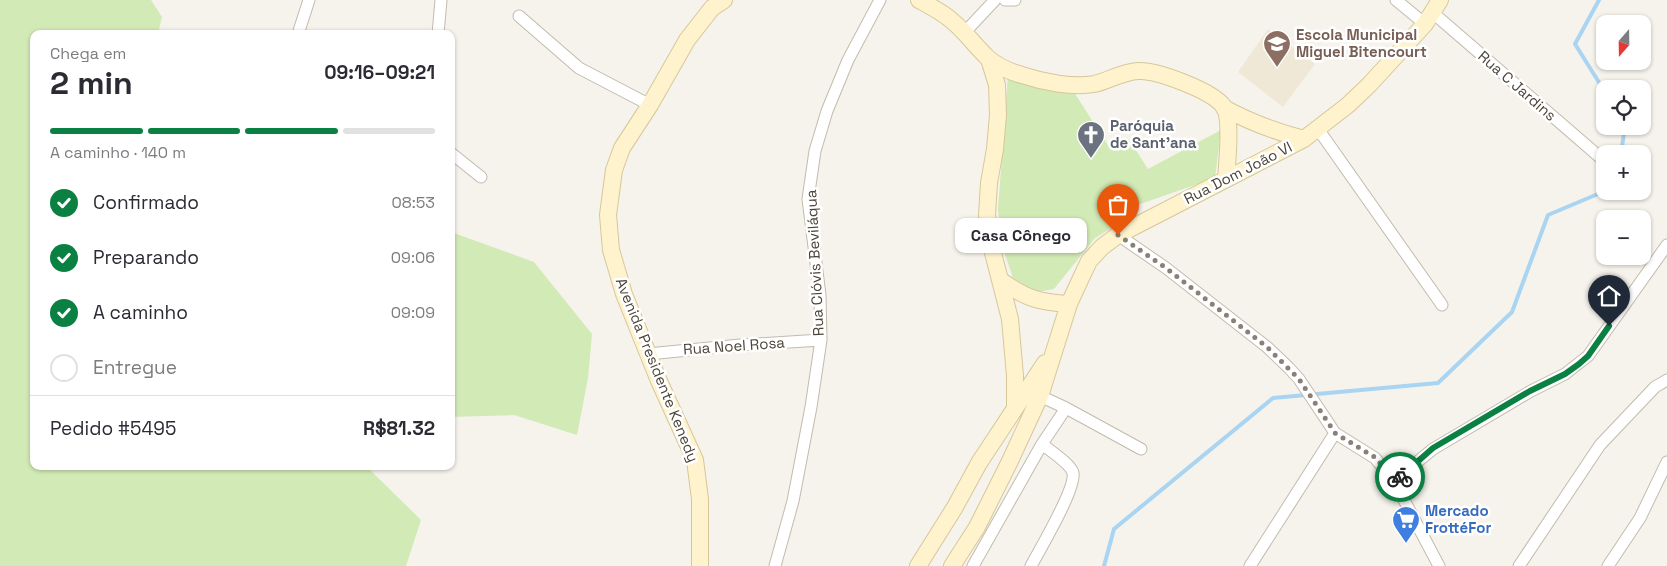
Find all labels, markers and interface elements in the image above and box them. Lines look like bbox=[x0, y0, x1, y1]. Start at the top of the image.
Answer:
north arrow bbox=[1596, 15, 1651, 70]
map controls bbox=[1596, 15, 1651, 265]
place label: Escola Municipal Miguel Bitencourt bbox=[1296, 25, 1427, 61]
school or university icon: Escola Municipal Miguel Bitencourt bbox=[1262, 29, 1292, 68]
text: Chega em bbox=[50, 43, 126, 64]
street label: Rua C Jardins bbox=[1474, 46, 1560, 125]
text: 09:16–09:21 bbox=[324, 60, 435, 85]
text: 2 min bbox=[50, 63, 133, 103]
button: locate bbox=[1596, 80, 1651, 135]
place label: Paróquia de Sant'ana bbox=[1110, 116, 1197, 152]
church icon: Paróquia de Sant'ana bbox=[1076, 120, 1106, 159]
street label: Rua Dom João VI bbox=[1180, 137, 1295, 208]
text: A caminho · 140 m bbox=[50, 142, 186, 163]
button: + bbox=[1596, 145, 1651, 200]
pin bbox=[1097, 184, 1139, 235]
icon: check bbox=[50, 189, 78, 217]
street label: Rua Clóvis Beviláqua bbox=[801, 189, 828, 337]
text: Confirmado bbox=[93, 190, 199, 215]
icon: bag bbox=[1104, 191, 1132, 219]
text: 08:53 bbox=[391, 192, 435, 213]
button: − bbox=[1596, 210, 1651, 265]
callout: Casa Cônego bbox=[956, 218, 1088, 252]
text: Casa Cônego bbox=[971, 225, 1071, 246]
icon: check bbox=[50, 244, 78, 272]
text: Preparando bbox=[93, 245, 199, 270]
text: 09:06 bbox=[391, 247, 435, 268]
street label: Avenida Presidente Kenedy bbox=[612, 275, 703, 465]
pin bbox=[1588, 275, 1630, 326]
icon: home bbox=[1595, 282, 1623, 310]
icon: check bbox=[50, 299, 78, 327]
text: A caminho bbox=[93, 300, 188, 325]
text: 09:09 bbox=[391, 302, 435, 323]
street label: Rua Noel Rosa bbox=[682, 332, 786, 359]
text: Entregue bbox=[93, 355, 177, 380]
text: Pedido #5495 bbox=[50, 416, 176, 441]
text: R$81.32 bbox=[363, 416, 435, 441]
courier bbox=[1375, 452, 1425, 502]
icon: bike bbox=[1386, 463, 1414, 491]
place label: Mercado FrottéFor bbox=[1425, 501, 1491, 537]
supermarket icon: Mercado FrottéFor bbox=[1391, 505, 1421, 544]

